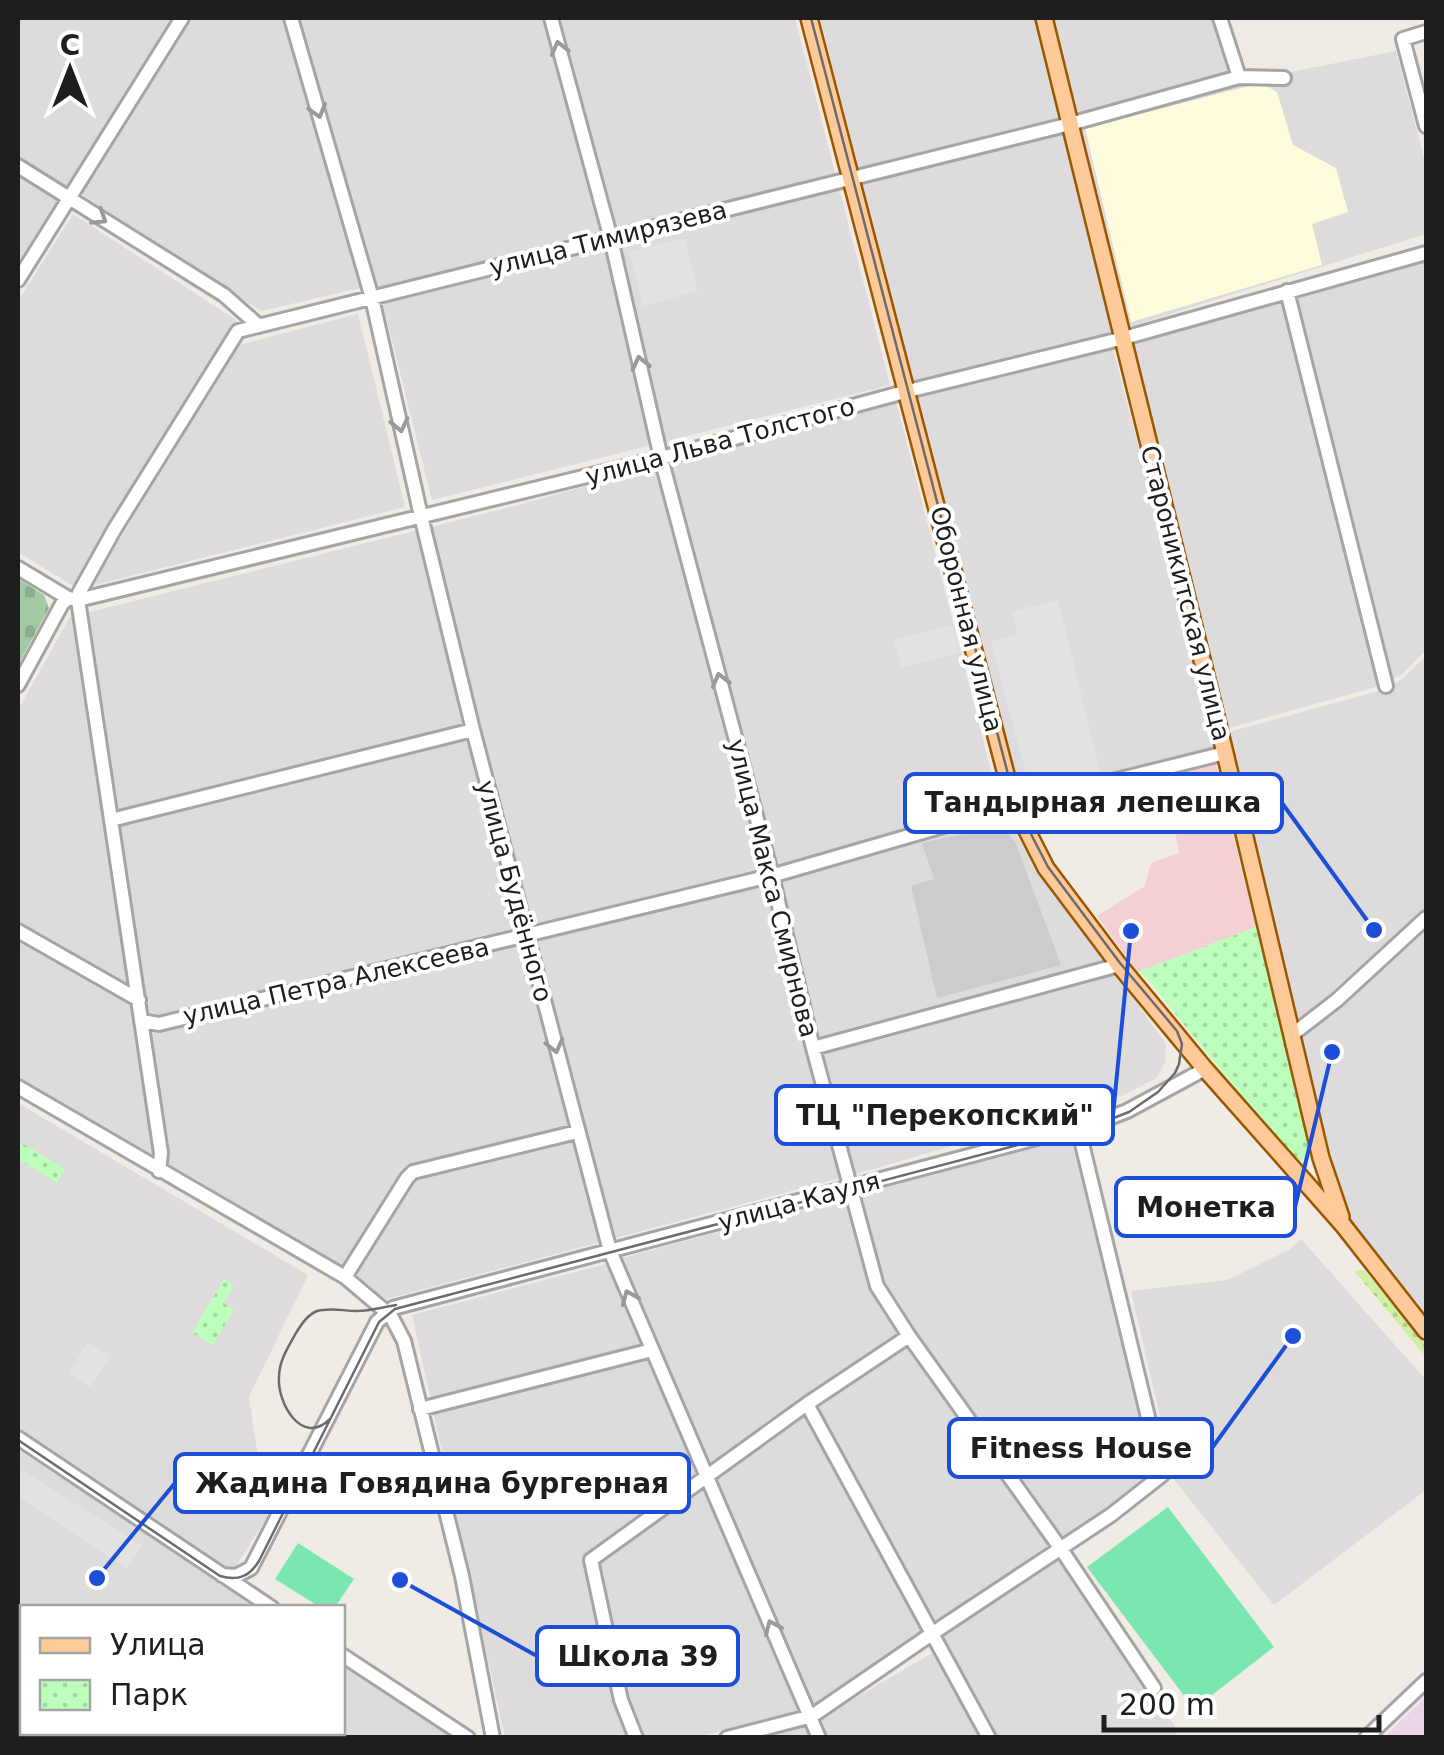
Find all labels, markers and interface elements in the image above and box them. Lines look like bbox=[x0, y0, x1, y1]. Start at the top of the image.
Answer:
north arrow bbox=[20, 20, 120, 120]
text: С bbox=[60, 29, 80, 62]
one-way arrow bbox=[550, 40, 571, 57]
one-way arrow bbox=[306, 102, 327, 119]
street label: улица Тимирязева bbox=[486, 195, 730, 282]
one-way arrow bbox=[89, 205, 107, 224]
one-way arrow bbox=[630, 355, 651, 372]
street label: улица Льва Толстого bbox=[582, 392, 858, 491]
one-way arrow bbox=[389, 416, 410, 433]
street label: Староникитская улица bbox=[1135, 442, 1236, 744]
street label: Оборонная улица bbox=[924, 503, 1009, 735]
one-way arrow bbox=[710, 672, 731, 689]
street label: улица Макса Смирнова bbox=[721, 736, 824, 1040]
callout: Тандырная лепешка bbox=[905, 774, 1282, 832]
street label: улица Будённого bbox=[471, 777, 558, 1005]
text: Тандырная лепешка bbox=[925, 786, 1261, 819]
street label: улица Петра Алексеева bbox=[180, 932, 492, 1031]
one-way arrow bbox=[544, 1037, 565, 1054]
callout: ТЦ "Перекопский" bbox=[776, 1086, 1113, 1144]
text: ТЦ "Перекопский" bbox=[796, 1099, 1094, 1132]
street label: улица Кауля bbox=[715, 1166, 883, 1237]
callout: Монетка bbox=[1116, 1178, 1295, 1236]
text: Монетка bbox=[1136, 1191, 1276, 1224]
one-way arrow bbox=[621, 1289, 641, 1307]
callout: Fitness House bbox=[949, 1419, 1212, 1477]
text: Fitness House bbox=[970, 1432, 1192, 1465]
callout: Жадина Говядина бургерная bbox=[175, 1454, 689, 1512]
text: Жадина Говядина бургерная bbox=[195, 1467, 669, 1500]
legend bbox=[20, 1605, 345, 1735]
one-way arrow bbox=[764, 1619, 784, 1637]
text: Улица bbox=[110, 1627, 206, 1662]
callout: Школа 39 bbox=[537, 1627, 738, 1685]
text: Школа 39 bbox=[558, 1640, 718, 1673]
scale bar bbox=[1104, 1670, 1379, 1732]
text: Парк bbox=[110, 1677, 188, 1712]
text: 200 m bbox=[1119, 1687, 1215, 1722]

